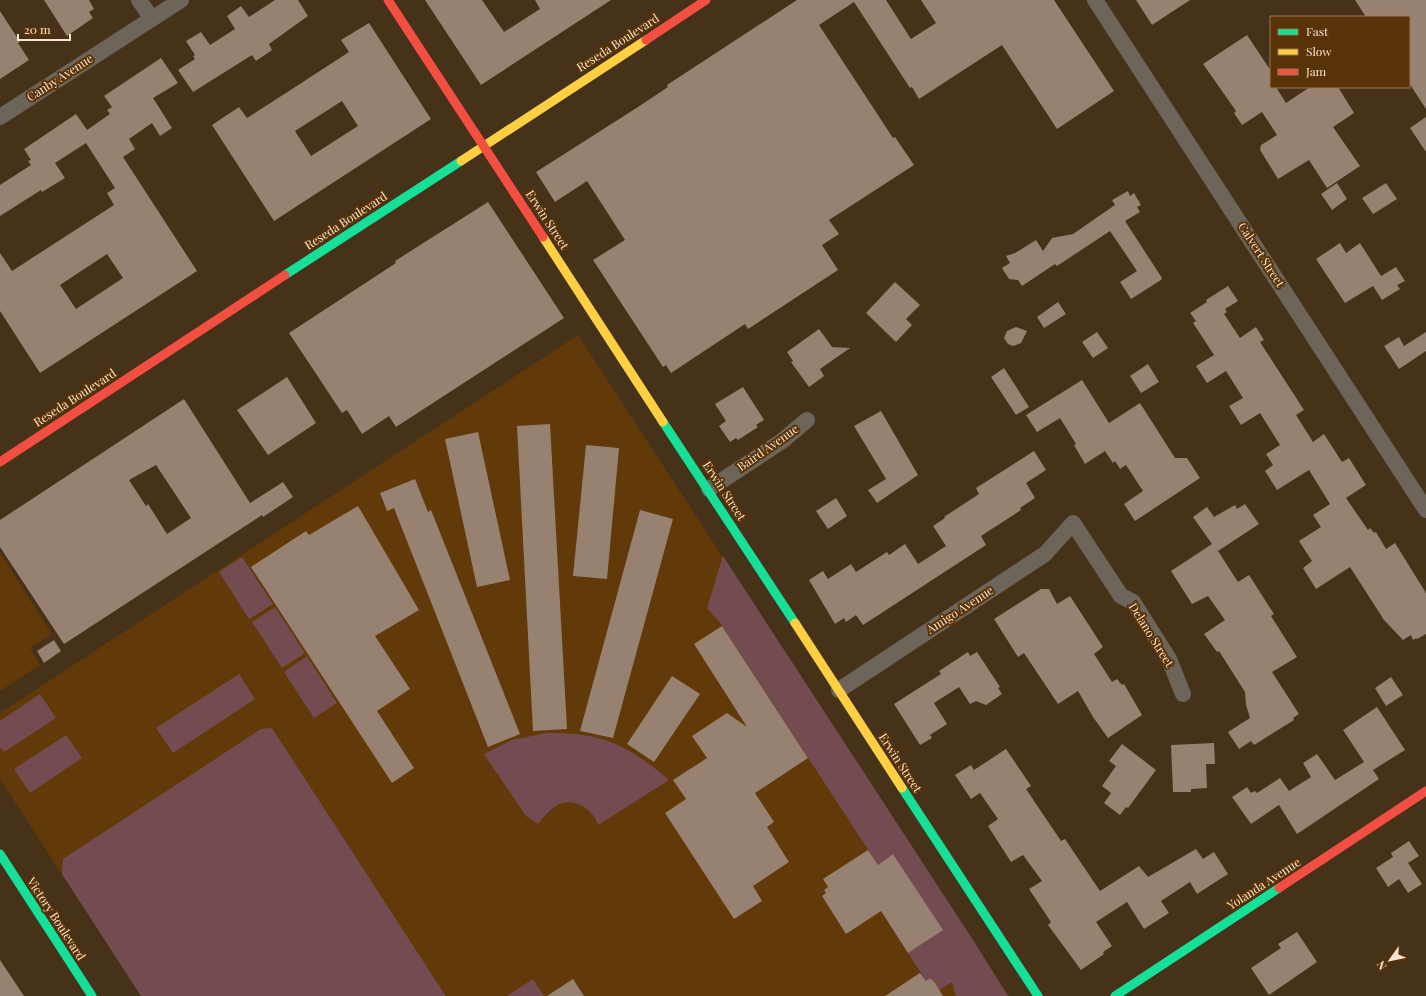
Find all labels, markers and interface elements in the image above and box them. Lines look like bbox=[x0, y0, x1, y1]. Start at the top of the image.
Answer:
street label: Reseda Boulevard bbox=[573, 9, 662, 75]
scale bar bbox=[18, 16, 70, 42]
legend bbox=[1270, 16, 1410, 88]
text: 20 m bbox=[24, 21, 51, 37]
text: Fast bbox=[1306, 23, 1329, 39]
text: Slow bbox=[1306, 43, 1332, 59]
street label: Canby Avenue bbox=[23, 50, 96, 105]
text: Jam bbox=[1305, 63, 1327, 79]
street label: Reseda Boulevard bbox=[301, 187, 390, 253]
street label: Erwin Street bbox=[523, 187, 573, 253]
street label: Calvert Street bbox=[1235, 219, 1289, 291]
street label: Reseda Boulevard bbox=[30, 364, 119, 430]
street label: Baird Avenue bbox=[734, 420, 801, 474]
street label: Erwin Street bbox=[700, 458, 750, 524]
street label: Amigo Avenue bbox=[922, 582, 996, 637]
street label: Delano Street bbox=[1126, 599, 1178, 670]
street label: Erwin Street bbox=[876, 730, 926, 796]
street label: Yolanda Avenue bbox=[1223, 853, 1303, 913]
street label: Victory Boulevard bbox=[24, 873, 90, 963]
north arrow bbox=[1370, 940, 1410, 980]
text: N bbox=[1373, 958, 1390, 973]

